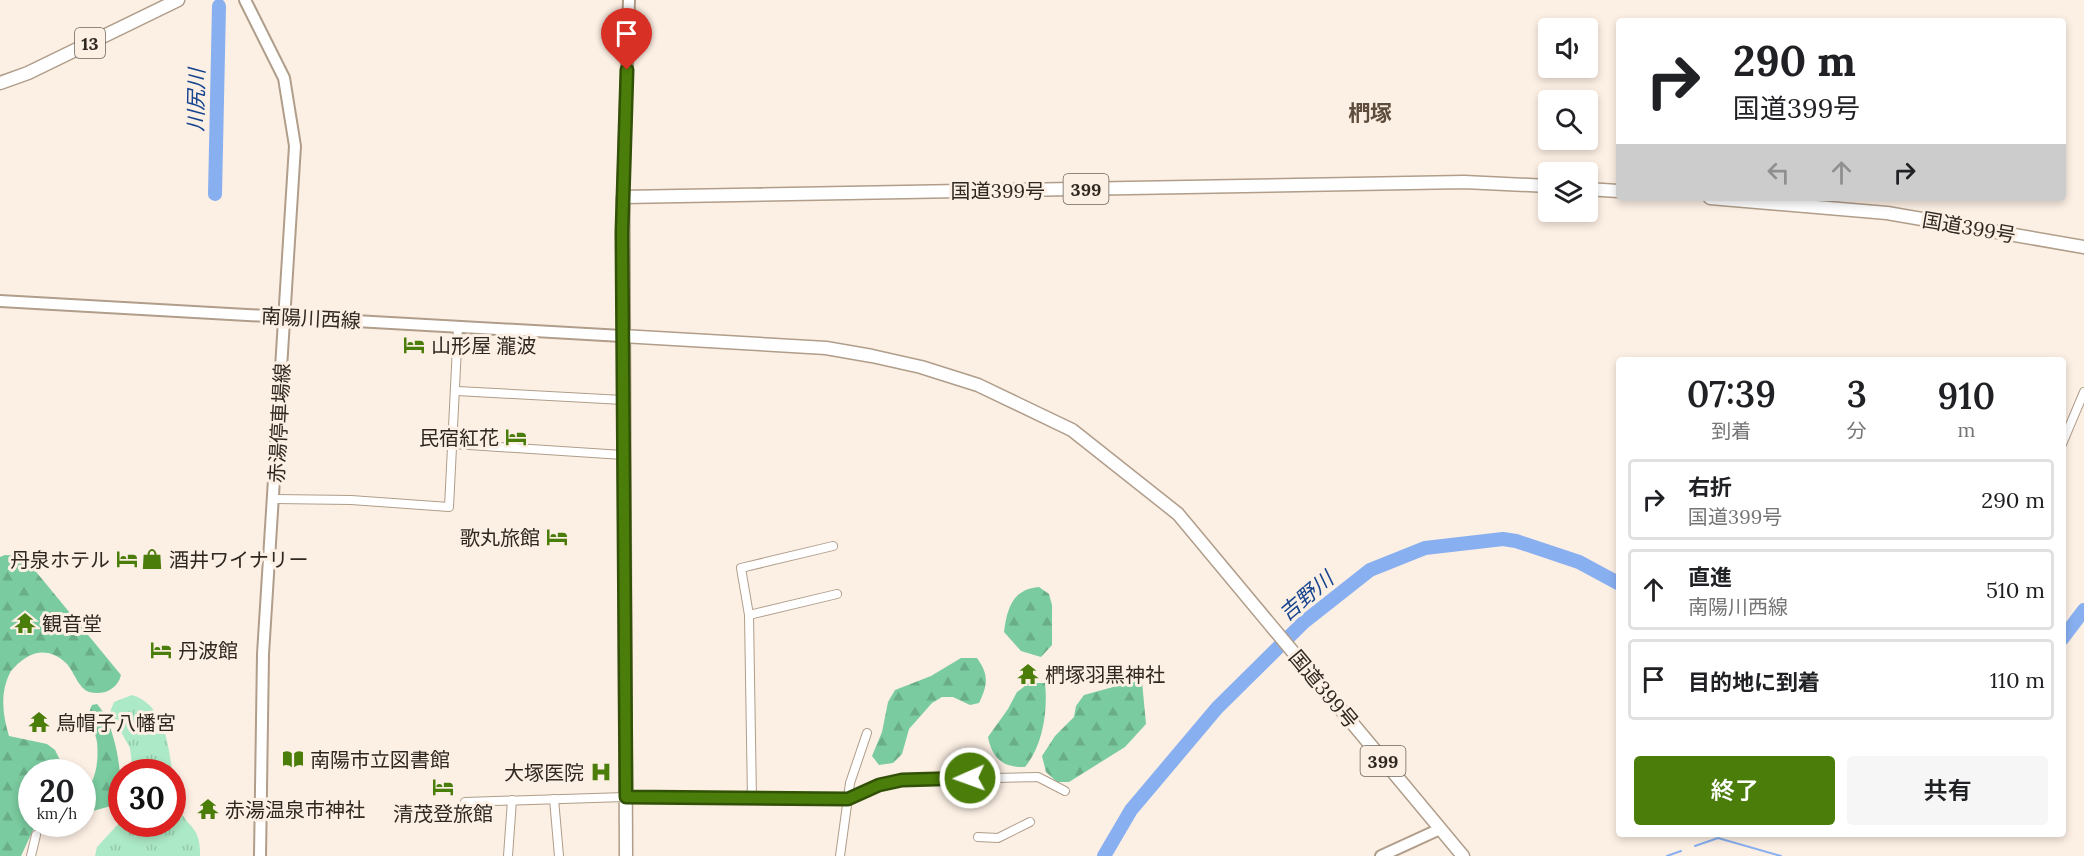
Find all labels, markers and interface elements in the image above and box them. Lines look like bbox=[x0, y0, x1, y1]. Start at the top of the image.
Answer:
pin bbox=[601, 8, 652, 70]
icon: arrive bbox=[610, 17, 643, 50]
map controls bbox=[1538, 18, 1598, 222]
button: sound bbox=[1538, 18, 1598, 78]
road number: 13 bbox=[75, 28, 105, 58]
text: 290 m bbox=[1733, 34, 1856, 88]
icon: right bbox=[1634, 42, 1712, 120]
water label: 川尻川 bbox=[182, 66, 210, 132]
button: search bbox=[1538, 90, 1598, 150]
text: 国道399号 bbox=[1733, 91, 1860, 125]
district label: 椚塚 bbox=[1348, 99, 1392, 127]
icon: left bbox=[1762, 156, 1795, 189]
icon: ahead bbox=[1825, 156, 1858, 189]
icon: right bbox=[1888, 156, 1921, 189]
button: layers bbox=[1538, 162, 1598, 222]
road number: 399 bbox=[1064, 174, 1108, 204]
street label: 国道399号 bbox=[951, 178, 1045, 203]
street label: 国道399号 bbox=[1920, 207, 2018, 247]
street label: 南陽川西線 bbox=[260, 303, 362, 333]
hotel icon: 山形屋 瀧波 bbox=[402, 333, 426, 357]
place label: 山形屋 瀧波 bbox=[431, 333, 536, 358]
street label: 赤湯停車場線 bbox=[263, 362, 295, 484]
text: 07:39 bbox=[1687, 371, 1776, 417]
text: 3 bbox=[1847, 371, 1867, 417]
text: 910 bbox=[1938, 373, 1995, 419]
text: m bbox=[1957, 417, 1975, 442]
text: 到着 bbox=[1711, 418, 1751, 443]
text: 分 bbox=[1847, 418, 1867, 443]
place label: 民宿紅花 bbox=[419, 425, 499, 450]
hotel icon: 民宿紅花 bbox=[504, 425, 528, 449]
text: 右折 bbox=[1688, 473, 1732, 501]
icon: right bbox=[1637, 483, 1670, 516]
text: 290 m bbox=[1981, 486, 2045, 514]
text: 国道399号 bbox=[1688, 504, 1782, 529]
place label: 歌丸旅館 bbox=[460, 525, 540, 550]
hotel icon: 歌丸旅館 bbox=[545, 525, 569, 549]
place label: 丹泉ホテル bbox=[10, 547, 110, 572]
hotel icon: 丹泉ホテル bbox=[115, 547, 139, 571]
shop icon: 酒井ワイナリー bbox=[140, 547, 164, 571]
place label: 酒井ワイナリー bbox=[169, 547, 309, 572]
text: 直進 bbox=[1688, 563, 1732, 591]
water label: 吉野川 bbox=[1273, 564, 1340, 627]
icon: ahead bbox=[1637, 573, 1670, 606]
text: 510 m bbox=[1986, 576, 2045, 604]
text: 南陽川西線 bbox=[1688, 594, 1788, 619]
temple icon: 観音堂 bbox=[13, 611, 37, 635]
place label: 観音堂 bbox=[42, 611, 102, 636]
hotel icon: 丹波館 bbox=[149, 638, 173, 662]
place label: 丹波館 bbox=[178, 638, 238, 663]
street label: 国道399号 bbox=[1284, 645, 1364, 733]
temple icon: 椚塚羽黒神社 bbox=[1016, 662, 1040, 686]
place label: 椚塚羽黒神社 bbox=[1045, 662, 1165, 687]
icon: arrive bbox=[1637, 663, 1670, 696]
text: 110 m bbox=[1990, 666, 2045, 694]
text: 目的地に到着 bbox=[1688, 668, 1820, 696]
temple icon: 烏帽子八幡宮 bbox=[27, 710, 51, 734]
place label: 烏帽子八幡宮 bbox=[56, 710, 176, 735]
position arrow bbox=[938, 746, 1002, 810]
road number: 399 bbox=[1360, 746, 1406, 776]
library icon: 南陽市立図書館 bbox=[281, 747, 305, 771]
place label: 南陽市立図書館 bbox=[310, 747, 450, 772]
button: 終了 bbox=[1634, 756, 1835, 825]
button: 共有 bbox=[1847, 756, 2048, 825]
speed limit sign: 30 bbox=[108, 759, 186, 837]
place label: 大塚医院 bbox=[504, 760, 584, 785]
hospital icon: 大塚医院 bbox=[589, 760, 613, 784]
text: 20 bbox=[39, 772, 75, 810]
hotel icon: 清茂登旅館 bbox=[431, 775, 455, 799]
temple icon: 赤湯温泉市神社 bbox=[196, 797, 220, 821]
place label: 赤湯温泉市神社 bbox=[225, 797, 365, 822]
place label: 清茂登旅館 bbox=[393, 801, 493, 826]
text: km/h bbox=[37, 804, 77, 823]

